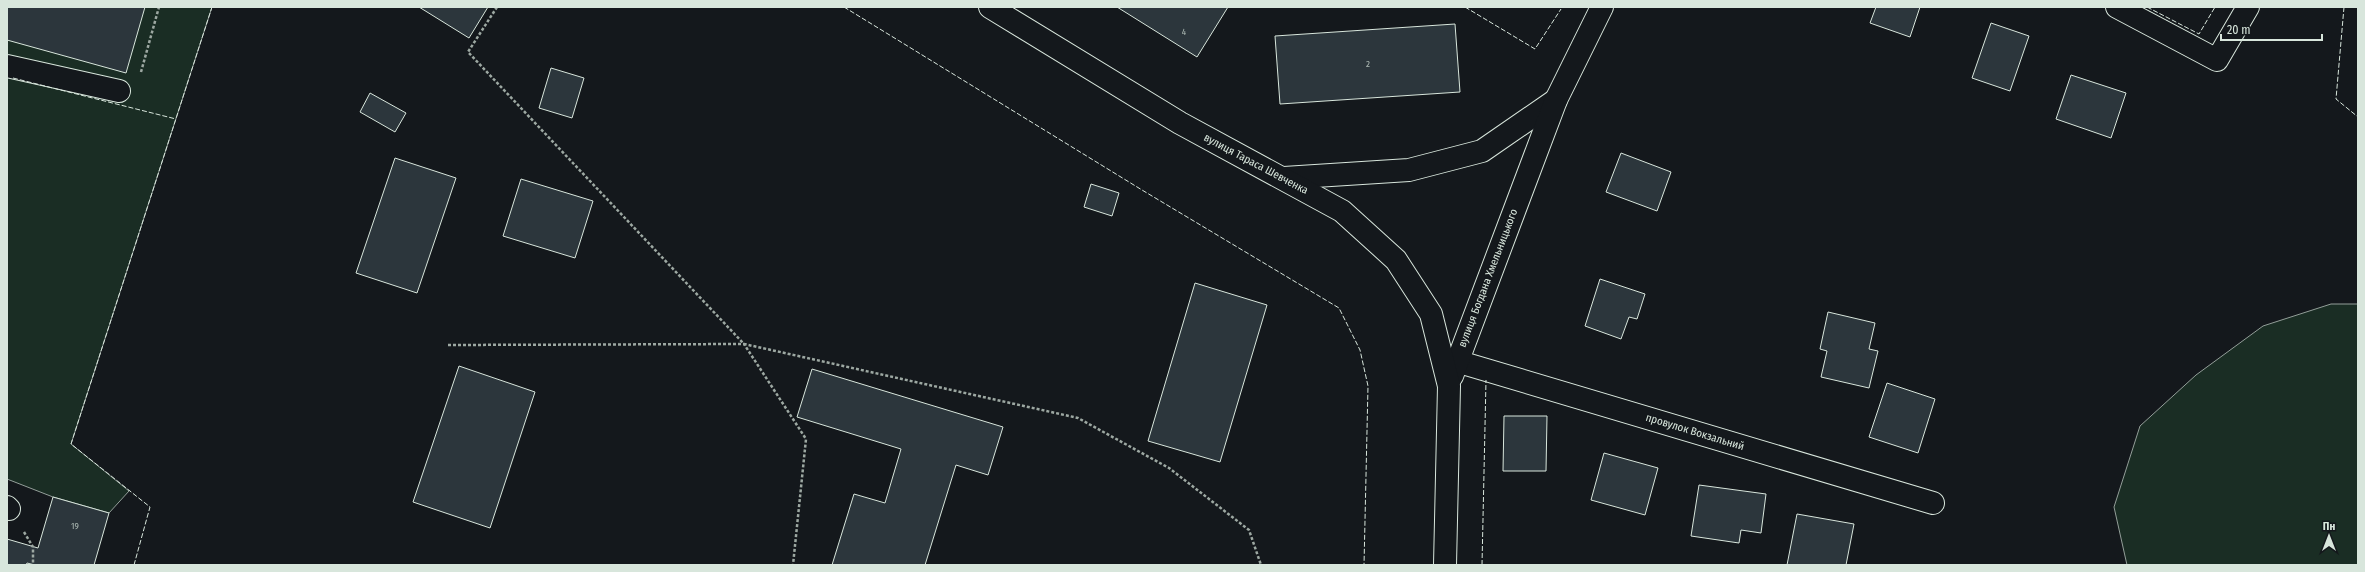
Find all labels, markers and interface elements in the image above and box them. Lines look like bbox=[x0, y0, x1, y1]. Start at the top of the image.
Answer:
scale bar bbox=[2221, 16, 2322, 42]
text: 20 m bbox=[2227, 23, 2251, 37]
house number: 4 bbox=[1182, 27, 1187, 37]
house number: 2 bbox=[1366, 59, 1370, 69]
street label: вулиця Тараса Шевченка bbox=[1202, 131, 1310, 197]
street label: вулиця Богдана Хмельницького bbox=[1456, 207, 1520, 349]
street label: провулок Вокзальний bbox=[1644, 411, 1746, 453]
north arrow bbox=[2309, 516, 2349, 556]
text: Пн bbox=[2323, 520, 2335, 533]
house number: 19 bbox=[71, 521, 79, 531]

